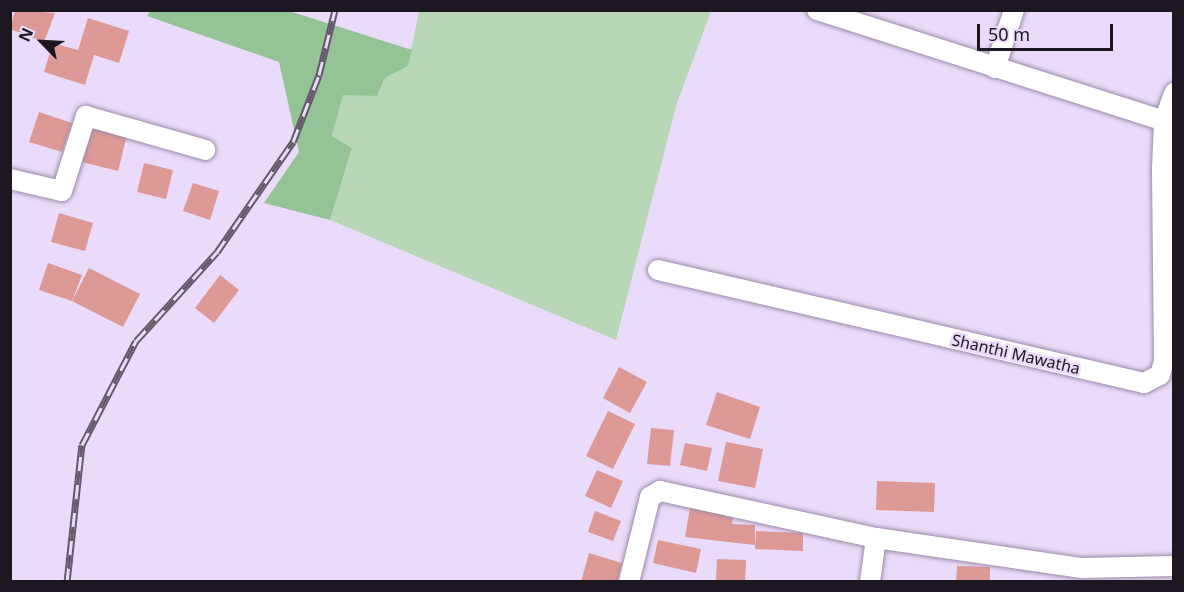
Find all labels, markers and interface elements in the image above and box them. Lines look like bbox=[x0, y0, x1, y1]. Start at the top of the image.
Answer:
north arrow bbox=[12, 12, 72, 72]
scale bar bbox=[980, 12, 1116, 50]
text: 50 m bbox=[988, 22, 1030, 46]
text: N bbox=[13, 24, 38, 45]
street label: Shanthi Mawatha bbox=[950, 330, 1082, 378]

